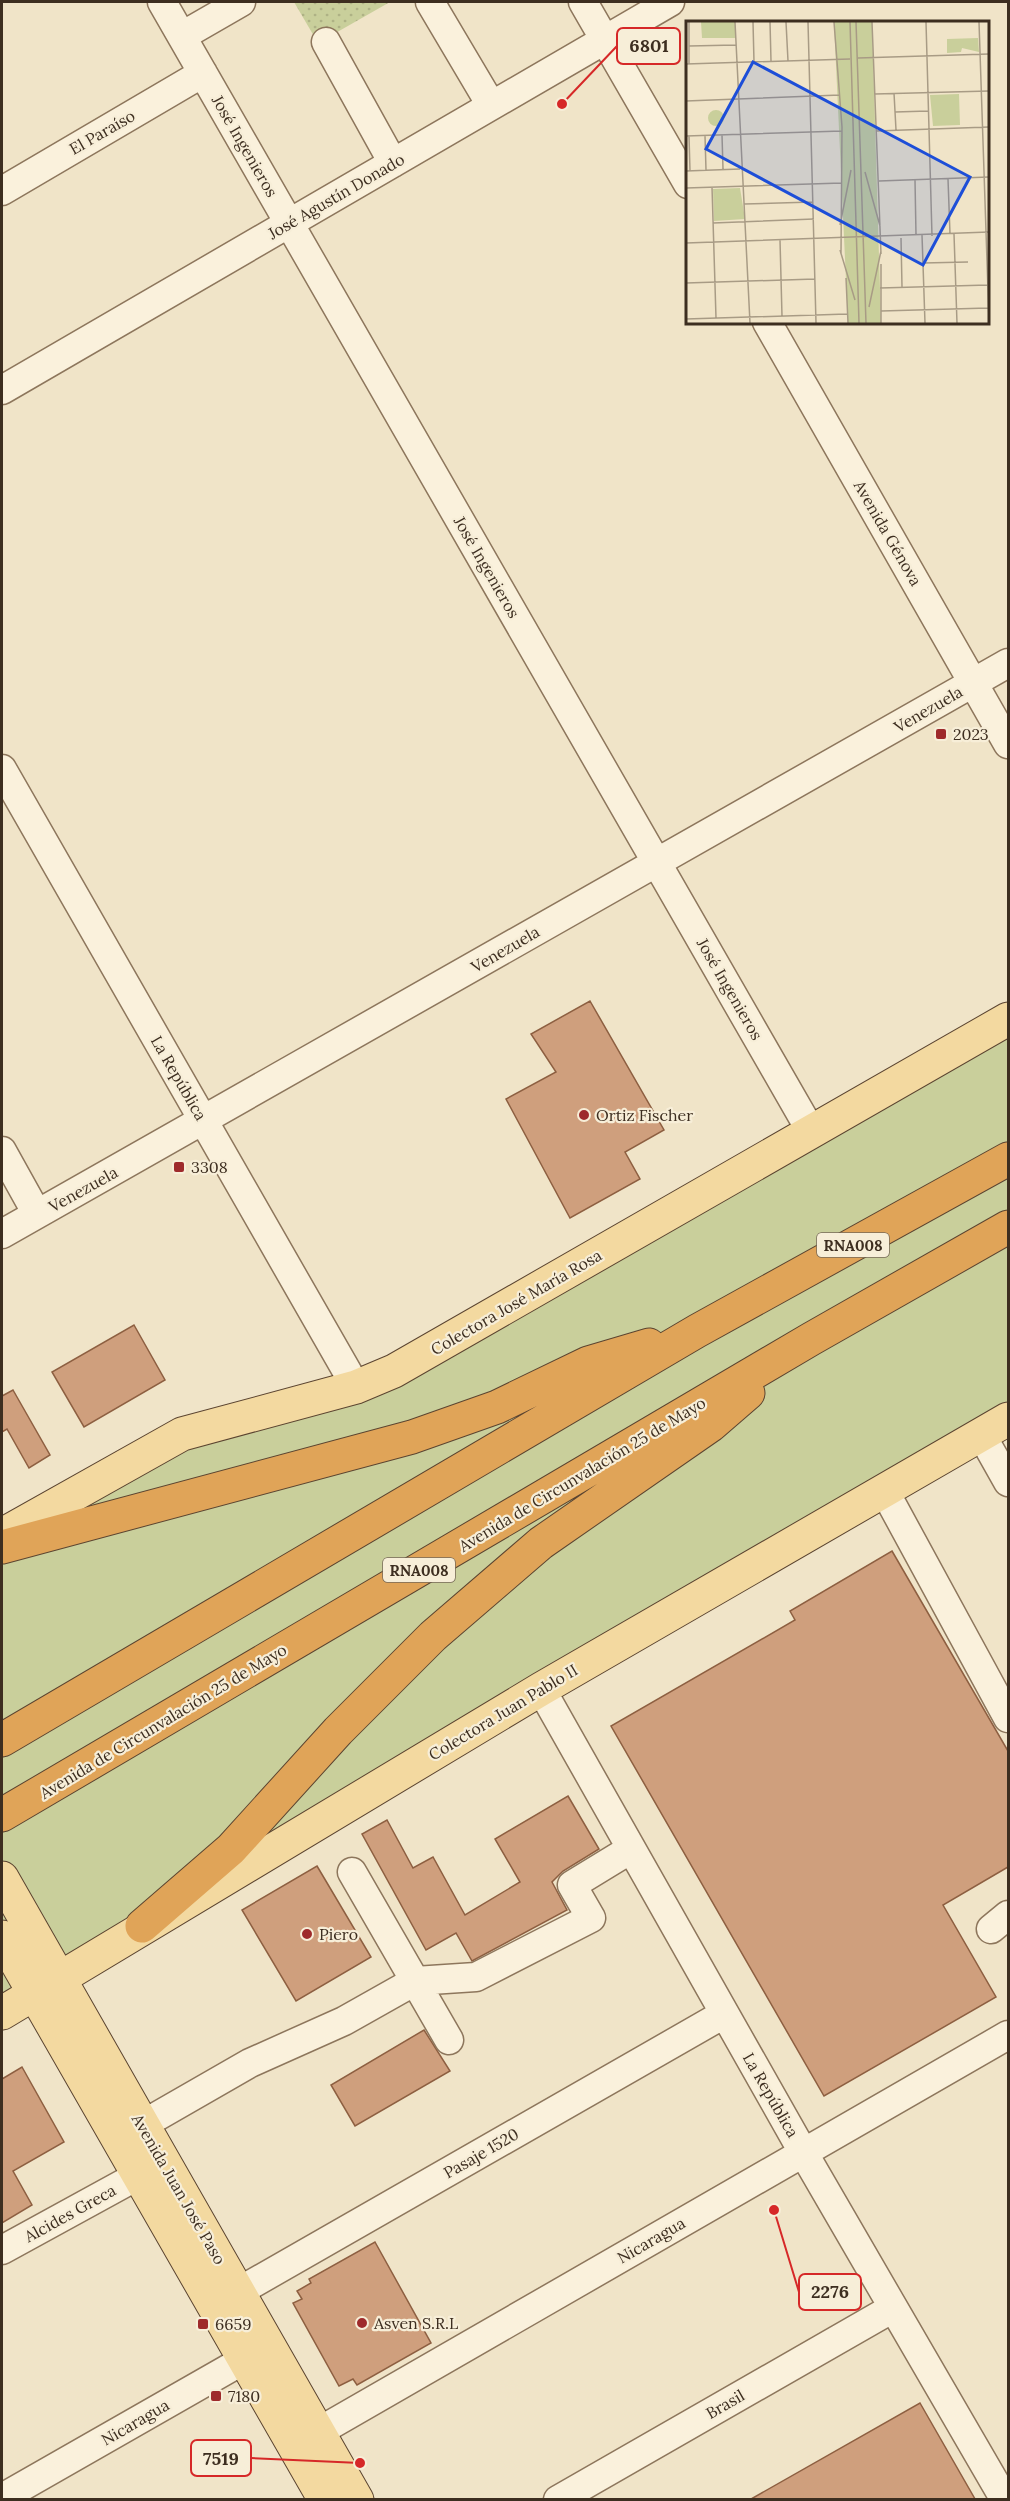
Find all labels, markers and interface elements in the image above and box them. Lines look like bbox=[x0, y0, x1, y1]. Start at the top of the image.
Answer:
inset map bbox=[686, 21, 989, 324]
callout: 6801 bbox=[617, 28, 680, 64]
text: 6801 bbox=[629, 34, 669, 57]
street label: José Ingenieros bbox=[207, 91, 282, 201]
street label: El Paraíso bbox=[66, 105, 138, 159]
street label: José Agustín Donado bbox=[263, 149, 408, 244]
street label: Avenida Génova bbox=[849, 476, 926, 589]
street label: José Ingenieros bbox=[449, 512, 524, 622]
street label: Venezuela bbox=[889, 681, 966, 737]
place label: 2023 bbox=[953, 724, 989, 744]
marker: 2023 bbox=[934, 727, 948, 741]
street label: Venezuela bbox=[466, 921, 543, 977]
street label: José Ingenieros bbox=[692, 934, 767, 1044]
street label: La República bbox=[147, 1032, 211, 1124]
place label: Ortiz Fischer bbox=[596, 1105, 693, 1125]
marker: Ortiz Fischer bbox=[577, 1108, 591, 1122]
place label: 3308 bbox=[191, 1157, 228, 1177]
marker: 3308 bbox=[172, 1160, 186, 1174]
street label: Venezuela bbox=[44, 1162, 121, 1217]
road number: RNA008 bbox=[817, 1233, 889, 1257]
street label: Colectora José María Rosa bbox=[427, 1245, 605, 1359]
street label: Avenida de Circunvalación 25 de Mayo bbox=[454, 1392, 709, 1556]
road number: RNA008 bbox=[383, 1558, 455, 1582]
street label: Avenida de Circunvalación 25 de Mayo bbox=[35, 1639, 290, 1803]
street label: Colectora Juan Pablo II bbox=[425, 1660, 581, 1764]
place label: Piero bbox=[319, 1924, 358, 1944]
marker: Piero bbox=[300, 1927, 314, 1941]
street label: La República bbox=[739, 2049, 803, 2141]
street label: Avenida Juan José Paso bbox=[127, 2109, 230, 2268]
street label: Pasaje 1520 bbox=[440, 2123, 522, 2183]
street label: Alcides Greca bbox=[20, 2180, 119, 2247]
street label: Nicaragua bbox=[613, 2213, 689, 2267]
callout: 2276 bbox=[799, 2274, 861, 2310]
text: 2276 bbox=[811, 2280, 849, 2303]
place label: Asven S.R.L bbox=[373, 2313, 458, 2333]
place label: 6659 bbox=[215, 2314, 251, 2334]
marker: Asven S.R.L bbox=[355, 2316, 369, 2330]
marker: 6659 bbox=[196, 2317, 210, 2331]
street label: Brasil bbox=[702, 2385, 748, 2423]
place label: 7180 bbox=[228, 2386, 260, 2406]
marker: 7180 bbox=[209, 2389, 223, 2403]
street label: Nicaragua bbox=[97, 2395, 173, 2449]
callout: 7519 bbox=[191, 2440, 251, 2476]
text: 7519 bbox=[203, 2447, 239, 2470]

